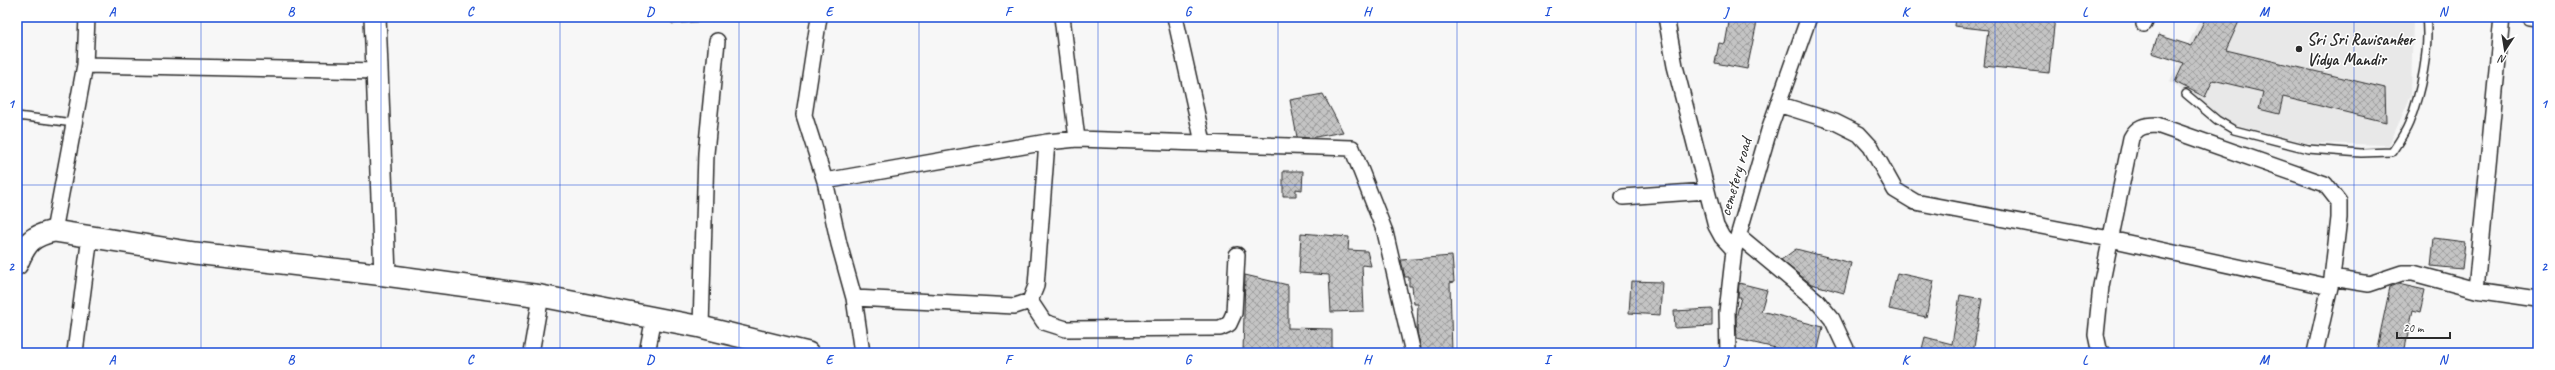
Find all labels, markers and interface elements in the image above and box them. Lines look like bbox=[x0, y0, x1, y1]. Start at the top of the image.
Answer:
text: A bbox=[109, 4, 117, 20]
text: B bbox=[288, 4, 296, 20]
text: C bbox=[467, 4, 475, 20]
text: D bbox=[646, 4, 655, 20]
text: E bbox=[826, 4, 835, 20]
text: F bbox=[1005, 4, 1014, 20]
text: G bbox=[1185, 4, 1193, 20]
text: H bbox=[1363, 4, 1373, 20]
text: I bbox=[1544, 4, 1553, 20]
text: J bbox=[1723, 4, 1730, 20]
text: K bbox=[1902, 4, 1912, 20]
text: L bbox=[2082, 4, 2089, 20]
text: M bbox=[2259, 4, 2270, 20]
text: N bbox=[2439, 4, 2450, 20]
place label: Sri Sri Ravisanker Vidya Mandir bbox=[2307, 29, 2416, 70]
north arrow bbox=[2485, 30, 2525, 70]
marker: Sri Sri Ravisanker Vidya Mandir bbox=[2294, 44, 2304, 54]
text: N bbox=[2496, 52, 2508, 67]
text: 1 bbox=[8, 96, 16, 112]
text: 1 bbox=[2541, 96, 2549, 112]
street label: cemetery road bbox=[1714, 133, 1757, 219]
text: 2 bbox=[8, 259, 15, 275]
text: 2 bbox=[2541, 259, 2548, 275]
scale bar bbox=[2397, 314, 2450, 340]
text: 20 m bbox=[2403, 320, 2425, 336]
text: A bbox=[109, 352, 117, 368]
text: B bbox=[288, 352, 296, 368]
text: C bbox=[467, 352, 475, 368]
text: D bbox=[646, 352, 655, 368]
text: E bbox=[826, 352, 835, 368]
text: F bbox=[1005, 352, 1014, 368]
text: G bbox=[1185, 352, 1193, 368]
text: H bbox=[1363, 352, 1373, 368]
text: I bbox=[1544, 352, 1553, 368]
text: J bbox=[1723, 352, 1730, 368]
text: K bbox=[1902, 352, 1912, 368]
text: L bbox=[2082, 352, 2089, 368]
text: M bbox=[2259, 352, 2270, 368]
text: N bbox=[2439, 352, 2450, 368]

